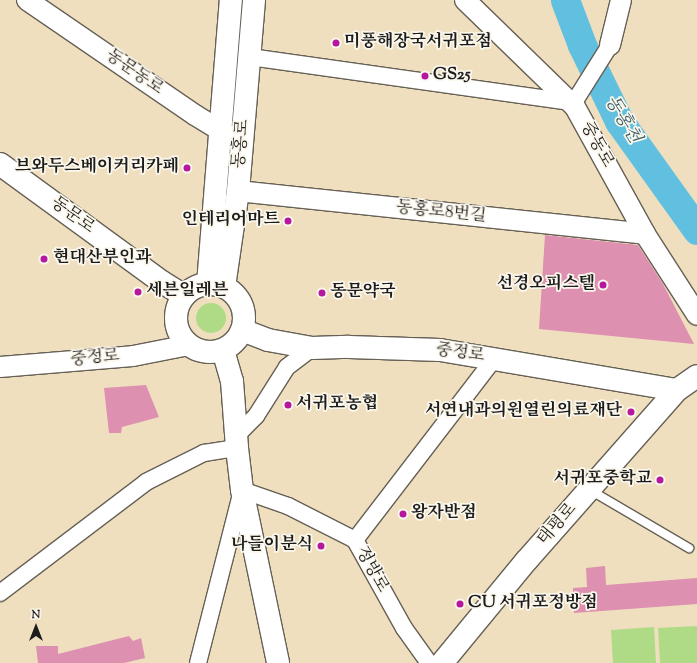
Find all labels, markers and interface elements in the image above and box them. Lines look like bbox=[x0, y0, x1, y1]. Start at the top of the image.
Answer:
place label: 미풍해장국서귀포점 bbox=[344, 33, 492, 53]
marker: 미풍해장국서귀포점 bbox=[331, 38, 341, 48]
street label: 동문동로 bbox=[101, 46, 167, 100]
place label: GS25 bbox=[433, 66, 471, 86]
marker: GS25 bbox=[420, 71, 430, 81]
water label: 동홍천 bbox=[599, 92, 645, 148]
street label: 동홍로 bbox=[230, 119, 254, 169]
street label: 중동로 bbox=[575, 119, 617, 171]
place label: 브와두스베이커리카페 bbox=[15, 158, 179, 178]
marker: 브와두스베이커리카페 bbox=[182, 163, 192, 173]
street label: 동문로 bbox=[46, 193, 98, 239]
street label: 동홍로8번길 bbox=[395, 198, 487, 228]
place label: 인테리어마트 bbox=[181, 211, 280, 231]
marker: 인테리어마트 bbox=[283, 216, 293, 226]
place label: 현대산부인과 bbox=[53, 249, 152, 269]
marker: 현대산부인과 bbox=[38, 253, 50, 265]
place label: 선경오피스텔 bbox=[496, 275, 595, 295]
marker: 선경오피스텔 bbox=[598, 280, 608, 290]
place label: 세븐일레븐 bbox=[146, 282, 228, 302]
place label: 동문약국 bbox=[330, 283, 396, 303]
marker: 세븐일레븐 bbox=[133, 287, 143, 297]
marker: 동문약국 bbox=[317, 288, 327, 298]
street label: 중정로 bbox=[434, 340, 486, 368]
street label: 중정로 bbox=[70, 347, 120, 371]
place label: 서귀포농협 bbox=[296, 395, 378, 415]
marker: 서귀포농협 bbox=[283, 400, 293, 410]
place label: 서연내과의원열린의료재단 bbox=[425, 402, 622, 422]
marker: 서연내과의원열린의료재단 bbox=[625, 406, 637, 418]
place label: 서귀포중학교 bbox=[553, 470, 652, 490]
marker: 서귀포중학교 bbox=[655, 475, 665, 485]
street label: 태평로 bbox=[534, 500, 582, 550]
place label: 왕자반점 bbox=[411, 504, 477, 524]
marker: 왕자반점 bbox=[398, 509, 408, 519]
place label: 나들이분식 bbox=[231, 536, 313, 556]
marker: 나들이분식 bbox=[316, 541, 326, 551]
street label: 정방로 bbox=[350, 544, 392, 596]
place label: CU 서귀포정방점 bbox=[468, 594, 598, 614]
marker: CU 서귀포정방점 bbox=[455, 599, 465, 609]
north arrow bbox=[16, 607, 56, 647]
text: N bbox=[32, 607, 40, 623]

